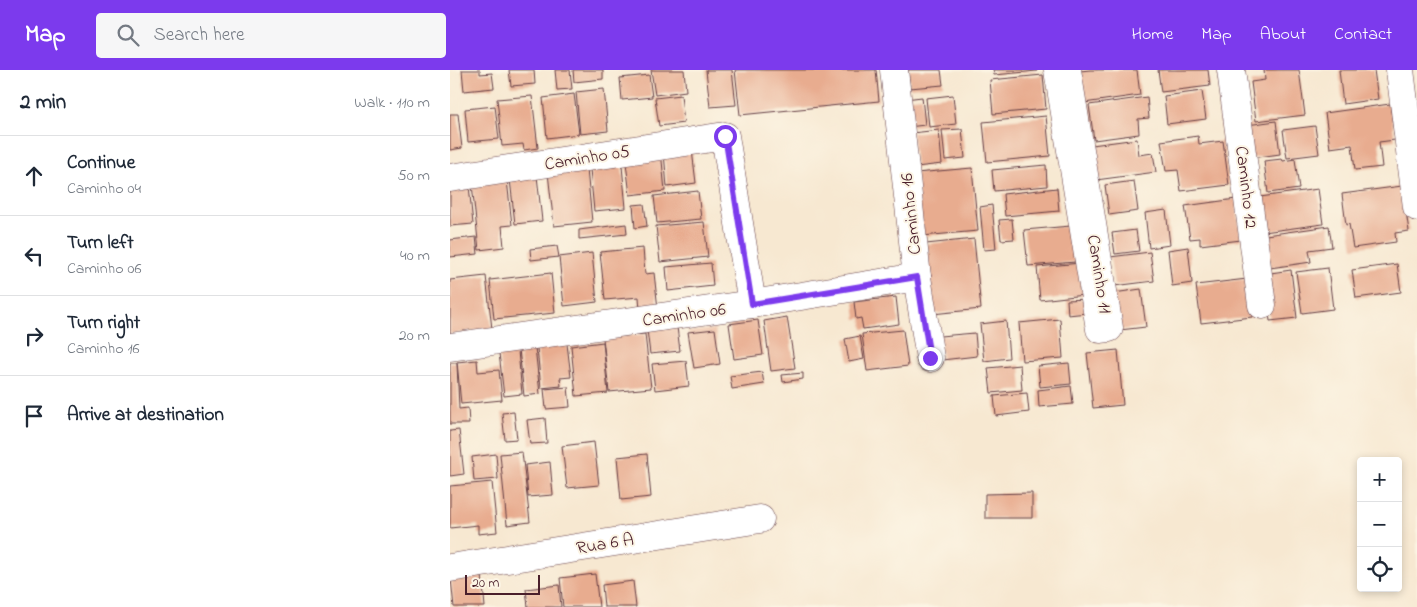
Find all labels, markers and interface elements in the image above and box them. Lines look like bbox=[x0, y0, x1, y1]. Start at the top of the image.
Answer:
search box bbox=[96, 13, 446, 58]
text: Map bbox=[25, 18, 66, 53]
icon: search bbox=[114, 21, 142, 49]
text: Search here bbox=[154, 22, 245, 49]
text: Home bbox=[1132, 22, 1173, 48]
text: Map bbox=[1201, 22, 1232, 48]
text: About bbox=[1260, 22, 1306, 48]
text: Contact bbox=[1334, 22, 1392, 48]
text: 2 min bbox=[20, 88, 66, 118]
text: Walk · 110 m bbox=[354, 91, 430, 115]
route start bbox=[714, 125, 737, 148]
street label: Caminho 05 bbox=[543, 139, 632, 179]
street label: Caminho 12 bbox=[1227, 145, 1263, 230]
text: Continue bbox=[67, 150, 135, 177]
icon: ahead bbox=[20, 162, 48, 190]
text: 50 m bbox=[398, 164, 430, 188]
street label: Caminho 16 bbox=[895, 172, 929, 256]
text: Caminho 04 bbox=[67, 177, 141, 201]
text: Turn left bbox=[67, 230, 134, 257]
street label: Caminho 11 bbox=[1079, 233, 1117, 316]
icon: left bbox=[20, 242, 48, 270]
text: 40 m bbox=[400, 244, 430, 268]
text: Caminho 06 bbox=[67, 257, 141, 281]
street label: Caminho 06 bbox=[641, 297, 728, 335]
text: Turn right bbox=[67, 310, 140, 337]
icon: right bbox=[20, 322, 48, 350]
text: 20 m bbox=[399, 324, 430, 348]
text: Caminho 16 bbox=[67, 337, 140, 361]
route end bbox=[919, 347, 942, 370]
icon: arrive bbox=[20, 402, 48, 430]
text: Arrive at destination bbox=[67, 402, 224, 429]
map controls bbox=[1357, 457, 1402, 592]
button: + bbox=[1357, 457, 1402, 502]
button: − bbox=[1357, 502, 1402, 547]
street label: Rua 6 A bbox=[575, 528, 636, 562]
button: locate bbox=[1357, 547, 1402, 592]
scale bar bbox=[465, 572, 540, 595]
text: 20 m bbox=[472, 573, 499, 594]

